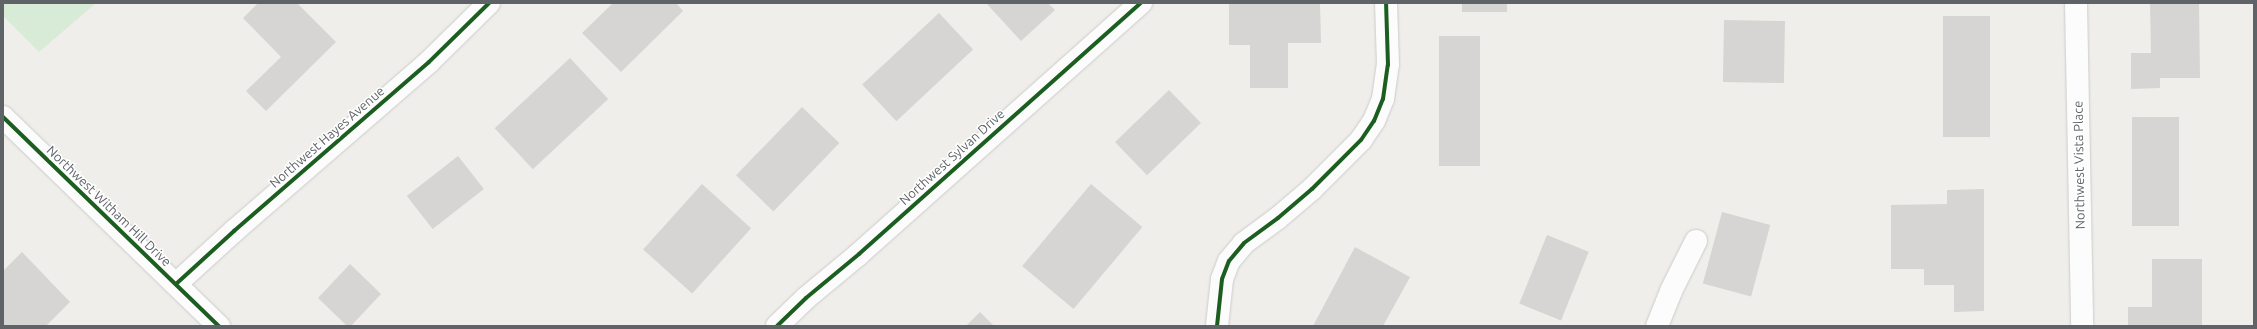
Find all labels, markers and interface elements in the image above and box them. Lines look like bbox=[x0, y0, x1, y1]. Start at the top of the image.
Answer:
street label: Northwest Hayes Avenue bbox=[266, 83, 388, 191]
street label: Northwest Vista Place bbox=[2070, 101, 2088, 229]
street label: Northwest Sylvan Drive bbox=[896, 106, 1008, 208]
street label: Northwest Witham Hill Drive bbox=[44, 142, 174, 270]

